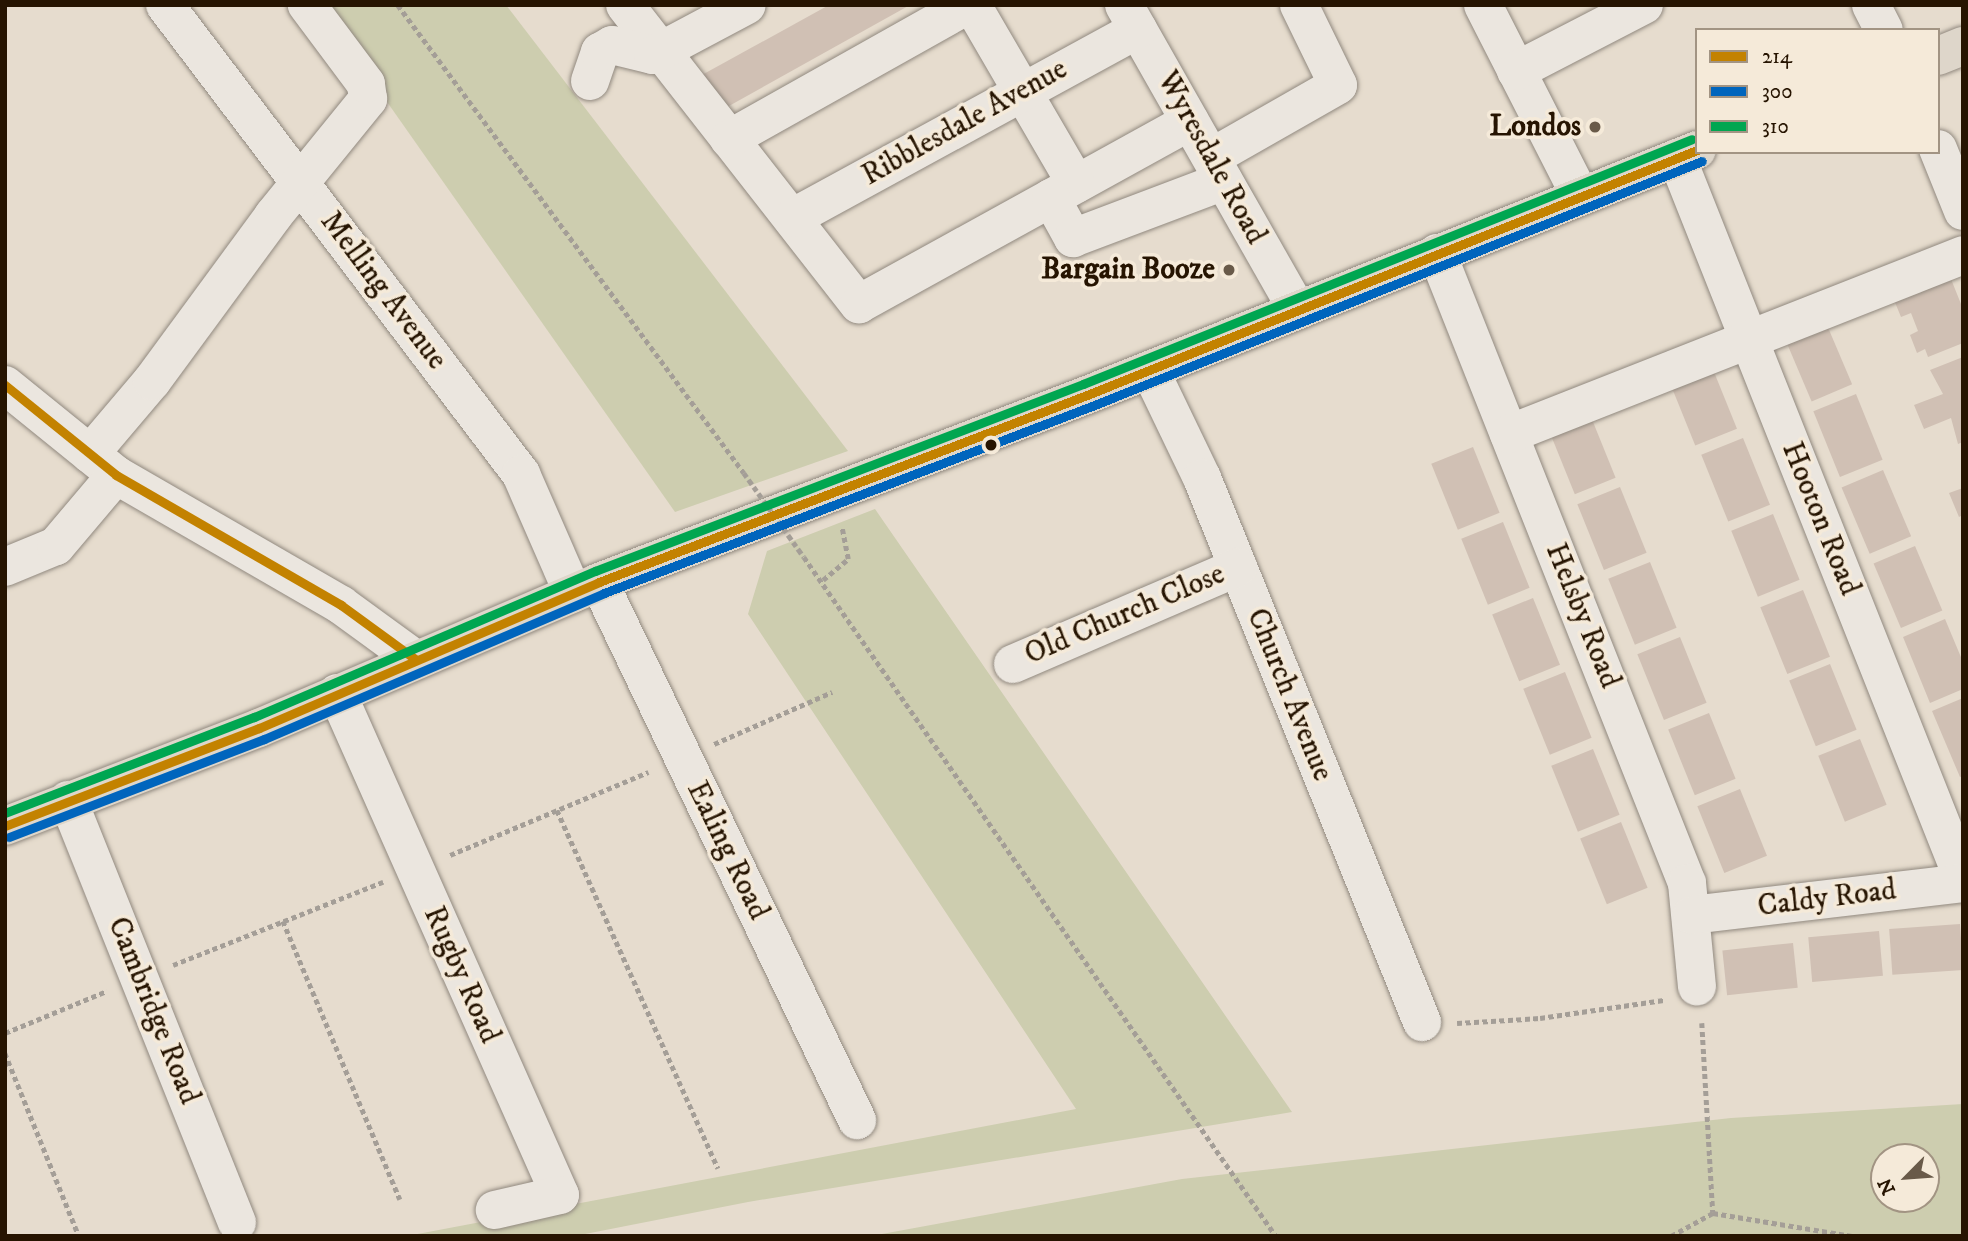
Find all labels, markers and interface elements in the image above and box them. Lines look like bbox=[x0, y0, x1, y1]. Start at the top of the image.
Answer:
legend bbox=[1695, 28, 1940, 154]
text: 214 bbox=[1762, 44, 1792, 70]
street label: Ribblesdale Avenue bbox=[856, 52, 1074, 194]
street label: Wyresdale Road bbox=[1149, 65, 1273, 251]
text: 300 bbox=[1762, 79, 1792, 105]
place label: Londos bbox=[1490, 109, 1581, 145]
text: 310 bbox=[1762, 114, 1789, 140]
marker: Londos bbox=[1587, 119, 1603, 135]
street label: Melling Avenue bbox=[312, 205, 454, 377]
place label: Bargain Booze bbox=[1041, 252, 1215, 288]
marker: Bargain Booze bbox=[1221, 262, 1237, 278]
street label: Hooton Road bbox=[1773, 437, 1867, 601]
unlabelled marker bbox=[984, 438, 998, 452]
street label: Helsby Road bbox=[1537, 538, 1627, 694]
street label: Old Church Close bbox=[1020, 557, 1230, 673]
street label: Church Avenue bbox=[1238, 604, 1340, 786]
street label: Ealing Road bbox=[678, 776, 776, 926]
street label: Caldy Road bbox=[1756, 873, 1898, 925]
street label: Rugby Road bbox=[415, 901, 507, 1049]
street label: Cambridge Road bbox=[99, 912, 207, 1110]
north arrow bbox=[1870, 1143, 1940, 1213]
text: N bbox=[1874, 1174, 1901, 1198]

